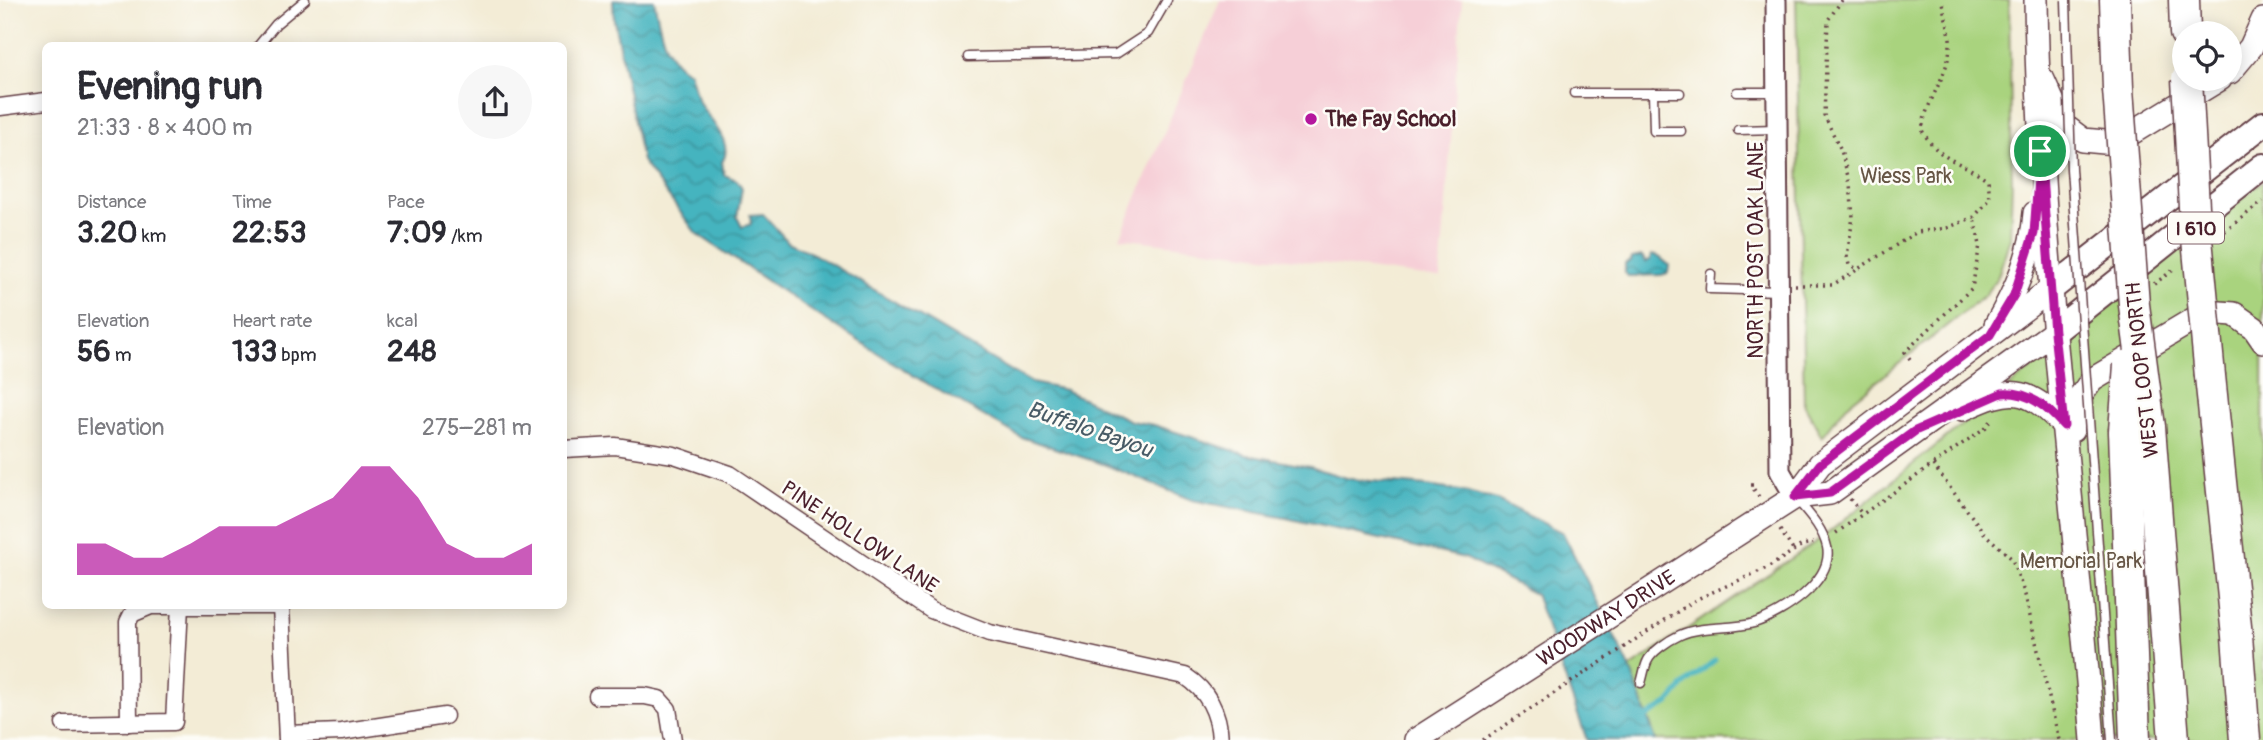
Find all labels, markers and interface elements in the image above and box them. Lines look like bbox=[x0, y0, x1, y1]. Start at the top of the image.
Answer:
map controls bbox=[2172, 21, 2242, 91]
button: locate bbox=[2172, 21, 2242, 91]
text: Evening run bbox=[77, 63, 263, 111]
button: share bbox=[458, 65, 532, 139]
place label: The Fay School bbox=[1324, 106, 1456, 133]
marker: The Fay School bbox=[1303, 111, 1319, 127]
text: 21:33 · 8 × 400 m bbox=[77, 113, 252, 142]
pin bbox=[2010, 121, 2070, 181]
icon: arrive bbox=[2021, 132, 2059, 170]
street label: NORTH POST OAK LANE bbox=[1743, 141, 1770, 359]
park label: Wiess Park bbox=[1860, 163, 1952, 190]
text: Distance bbox=[77, 190, 146, 214]
text: Time bbox=[232, 190, 272, 214]
text: Pace bbox=[387, 190, 425, 214]
road number: I 610 bbox=[2168, 212, 2224, 244]
text: 3.20 bbox=[77, 214, 138, 251]
text: 22:53 bbox=[232, 214, 307, 251]
text: 7:09 bbox=[387, 214, 447, 251]
text: km bbox=[138, 224, 167, 248]
text: /km bbox=[447, 224, 483, 248]
street label: WEST LOOP NORTH bbox=[2120, 281, 2165, 459]
text: Elevation bbox=[77, 309, 149, 333]
text: Heart rate bbox=[232, 309, 312, 333]
text: kcal bbox=[387, 309, 418, 333]
text: 56 bbox=[77, 333, 111, 370]
text: 133 bbox=[232, 333, 277, 370]
text: 248 bbox=[387, 333, 436, 370]
text: m bbox=[111, 343, 132, 367]
text: bpm bbox=[277, 343, 317, 367]
water label: Buffalo Bayou bbox=[1023, 395, 1158, 465]
text: Elevation bbox=[77, 413, 165, 442]
text: 275–281 m bbox=[422, 413, 532, 442]
street label: PINE HOLLOW LANE bbox=[776, 475, 944, 600]
park label: Memorial Park bbox=[2020, 548, 2142, 575]
street label: WOODWAY DRIVE bbox=[1532, 564, 1681, 673]

